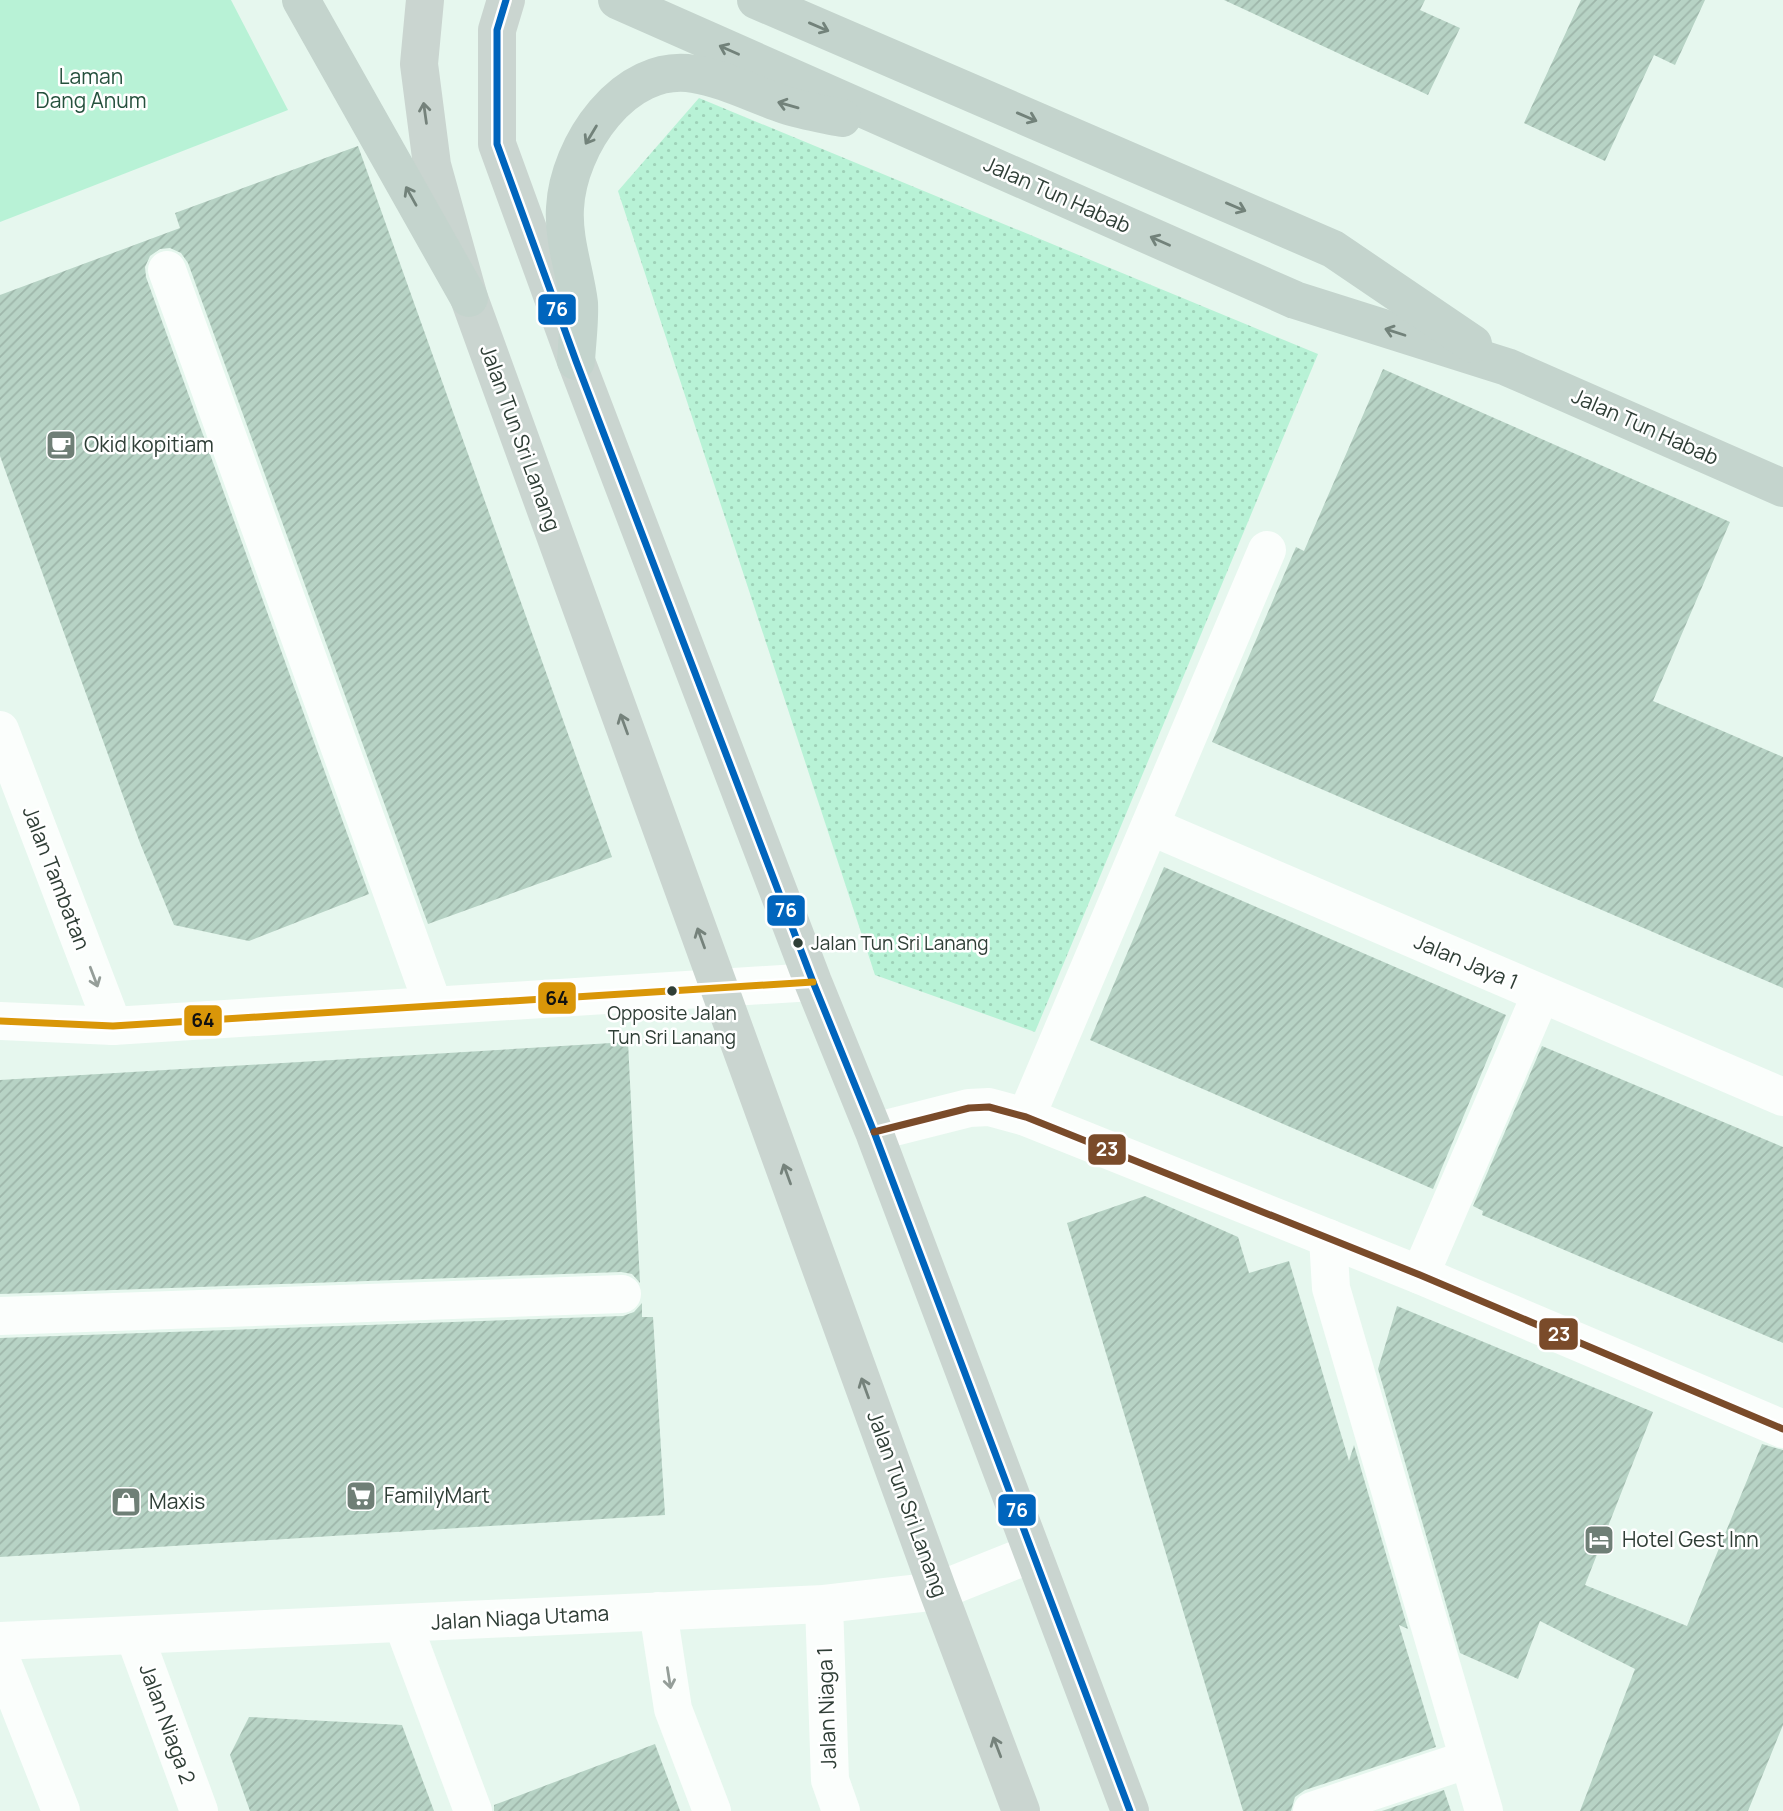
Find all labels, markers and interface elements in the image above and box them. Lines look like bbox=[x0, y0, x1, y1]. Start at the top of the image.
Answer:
one-way arrow bbox=[807, 21, 829, 34]
one-way arrow bbox=[719, 43, 740, 56]
park label: Laman Dang Anum bbox=[36, 62, 146, 114]
one-way arrow bbox=[777, 98, 799, 111]
one-way arrow bbox=[419, 102, 432, 125]
one-way arrow bbox=[1016, 111, 1038, 124]
one-way arrow bbox=[584, 125, 598, 145]
street label: Jalan Tun Habab bbox=[980, 149, 1135, 239]
one-way arrow bbox=[404, 186, 417, 207]
one-way arrow bbox=[1225, 201, 1247, 214]
one-way arrow bbox=[1150, 234, 1172, 247]
line badge: 76 bbox=[537, 293, 577, 326]
text: 76 bbox=[546, 296, 568, 322]
one-way arrow bbox=[1384, 324, 1406, 337]
street label: Jalan Tun Sri Lanang bbox=[474, 341, 568, 535]
street label: Jalan Tun Habab bbox=[1568, 381, 1723, 471]
cafe icon: Okid kopitiam bbox=[44, 428, 78, 462]
place label: Okid kopitiam bbox=[84, 430, 214, 458]
one-way arrow bbox=[616, 713, 629, 735]
street label: Jalan Tambatan bbox=[17, 802, 97, 954]
line badge: 76 bbox=[766, 894, 806, 927]
text: 76 bbox=[775, 897, 797, 923]
one-way arrow bbox=[694, 927, 707, 949]
street label: Jalan Jaya 1 bbox=[1410, 927, 1523, 995]
place label: Jalan Tun Sri Lanang bbox=[811, 930, 989, 956]
marker: Jalan Tun Sri Lanang bbox=[791, 936, 805, 950]
one-way arrow bbox=[89, 965, 102, 987]
line badge: 64 bbox=[537, 981, 577, 1015]
marker: Opposite Jalan Tun Sri Lanang bbox=[665, 984, 679, 998]
text: 64 bbox=[545, 985, 569, 1011]
place label: Opposite Jalan Tun Sri Lanang bbox=[607, 1000, 737, 1050]
line badge: 64 bbox=[183, 1004, 223, 1037]
text: 64 bbox=[191, 1007, 215, 1033]
line badge: 23 bbox=[1087, 1133, 1127, 1166]
text: 23 bbox=[1096, 1136, 1118, 1162]
one-way arrow bbox=[780, 1164, 792, 1186]
line badge: 23 bbox=[1538, 1317, 1579, 1351]
text: 23 bbox=[1548, 1321, 1570, 1347]
one-way arrow bbox=[857, 1378, 870, 1400]
street label: Jalan Tun Sri Lanang bbox=[861, 1407, 955, 1601]
supermarket icon: FamilyMart bbox=[344, 1479, 378, 1513]
place label: FamilyMart bbox=[384, 1481, 490, 1509]
shop icon: Maxis bbox=[109, 1485, 143, 1519]
place label: Maxis bbox=[149, 1487, 205, 1515]
line badge: 76 bbox=[997, 1493, 1037, 1527]
text: 76 bbox=[1006, 1497, 1028, 1523]
hotel icon: Hotel Gest Inn bbox=[1582, 1523, 1616, 1557]
place label: Hotel Gest Inn bbox=[1622, 1525, 1759, 1553]
street label: Jalan Niaga Utama bbox=[430, 1598, 610, 1636]
street label: Jalan Niaga 1 bbox=[810, 1647, 842, 1770]
street label: Jalan Niaga 2 bbox=[133, 1660, 203, 1788]
one-way arrow bbox=[663, 1666, 676, 1689]
one-way arrow bbox=[989, 1737, 1002, 1759]

